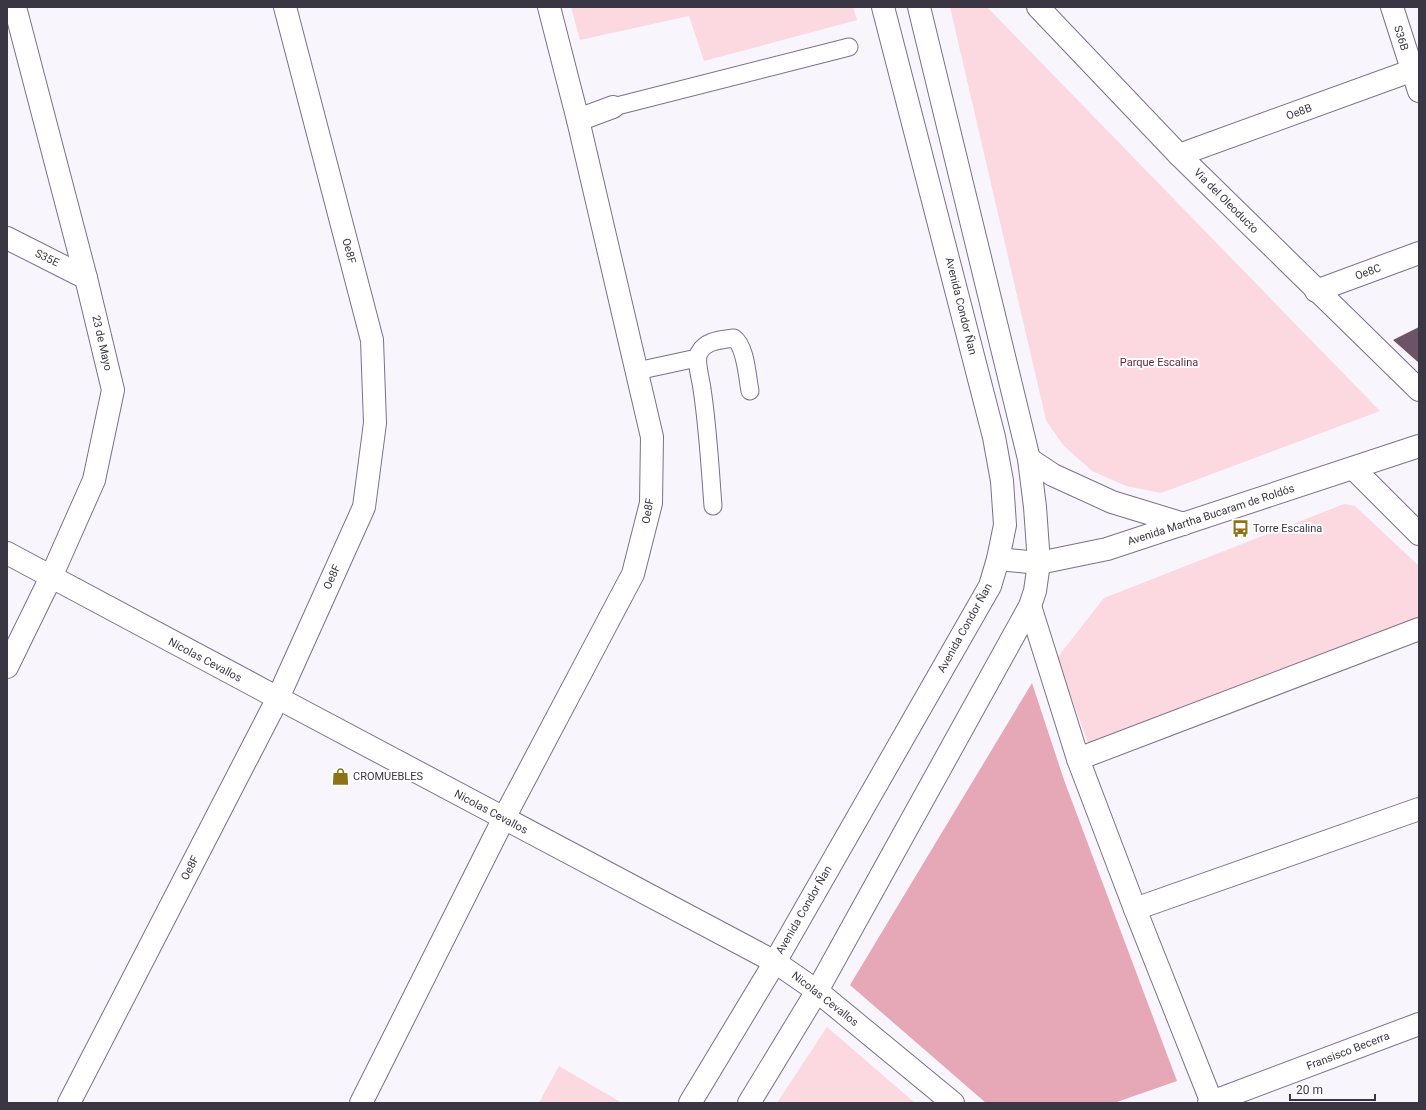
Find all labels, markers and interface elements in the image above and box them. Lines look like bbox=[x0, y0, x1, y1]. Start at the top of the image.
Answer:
street label: S36B bbox=[1391, 24, 1411, 52]
street label: Oe8B bbox=[1284, 101, 1314, 123]
street label: Via del Oleoducto bbox=[1191, 166, 1261, 236]
street label: Oe8F bbox=[339, 237, 359, 265]
street label: S35E bbox=[33, 247, 61, 269]
street label: Avenida Condor Ñan bbox=[943, 256, 979, 356]
street label: Oe8C bbox=[1353, 261, 1383, 283]
street label: 23 de Mayo bbox=[89, 314, 115, 372]
park label: Parque Escalina bbox=[1120, 356, 1198, 369]
street label: Avenida Martha Bucaram de Roldós bbox=[1126, 482, 1296, 548]
street label: Oe8F bbox=[639, 497, 657, 525]
bus stop icon: Torre Escalina bbox=[1230, 518, 1250, 538]
place label: Torre Escalina bbox=[1253, 522, 1322, 535]
street label: Oe8F bbox=[321, 563, 343, 591]
street label: Avenida Condor Ñan bbox=[935, 581, 995, 675]
street label: Nicolas Cevallos bbox=[166, 635, 244, 685]
shop icon: CROMUEBLES bbox=[330, 766, 350, 786]
place label: CROMUEBLES bbox=[353, 770, 424, 783]
street label: Nicolas Cevallos bbox=[452, 787, 530, 837]
street label: Oe8F bbox=[178, 854, 202, 882]
street label: Avenida Condor Ñan bbox=[773, 863, 835, 957]
street label: Nicolas Cevallos bbox=[789, 969, 861, 1029]
street label: Fransisco Becerra bbox=[1305, 1029, 1391, 1073]
scale bar bbox=[1290, 1076, 1375, 1102]
text: 20 m bbox=[1296, 1083, 1323, 1097]

